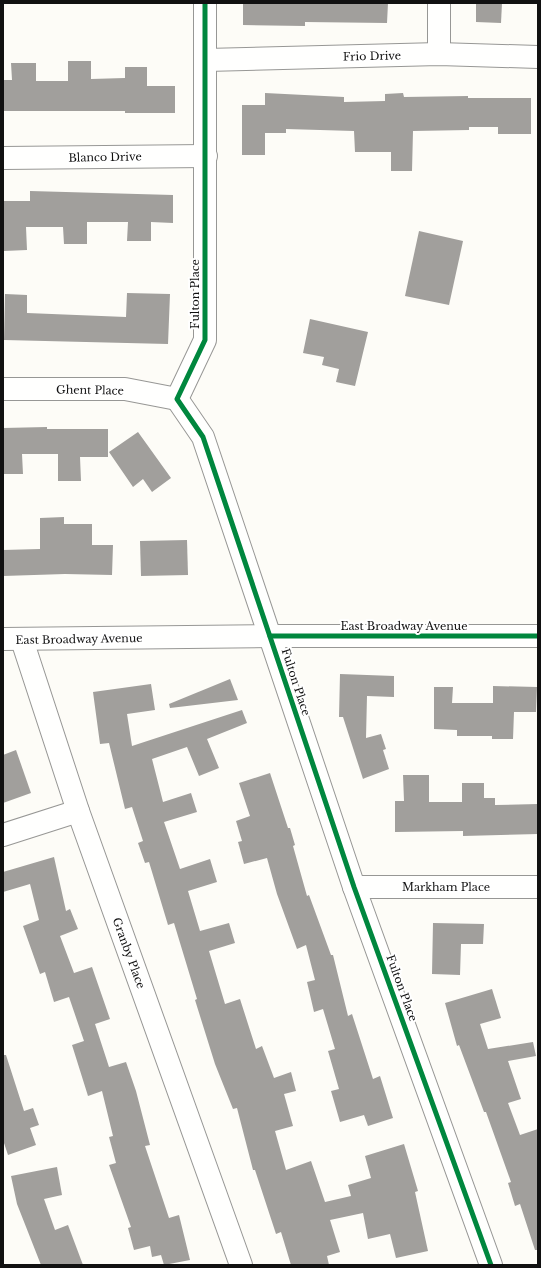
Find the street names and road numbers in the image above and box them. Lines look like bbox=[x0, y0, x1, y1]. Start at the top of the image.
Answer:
street label: Frio Drive bbox=[343, 48, 401, 64]
street label: Blanco Drive bbox=[68, 149, 142, 165]
street label: Fulton Place bbox=[188, 259, 202, 329]
street label: Ghent Place bbox=[56, 382, 124, 398]
street label: East Broadway Avenue bbox=[340, 619, 468, 633]
street label: East Broadway Avenue bbox=[15, 631, 143, 647]
street label: Fulton Place bbox=[279, 647, 313, 717]
street label: Markham Place bbox=[402, 880, 490, 894]
street label: Granby Place bbox=[110, 915, 148, 991]
street label: Fulton Place bbox=[383, 953, 421, 1023]

